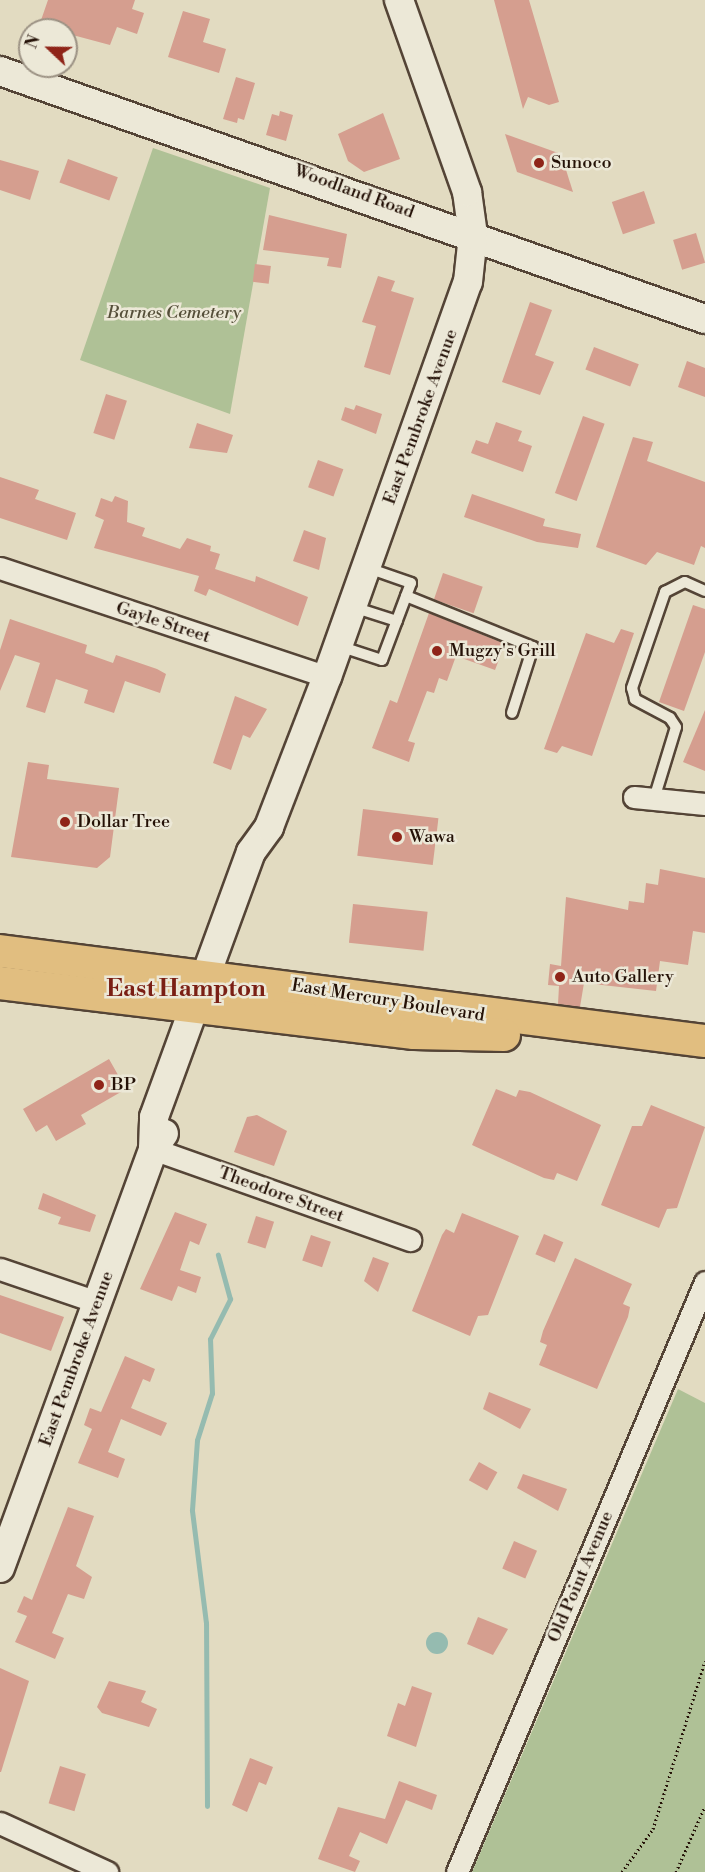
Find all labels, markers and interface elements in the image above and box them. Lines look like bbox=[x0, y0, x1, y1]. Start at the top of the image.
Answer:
north arrow bbox=[18, 18, 78, 78]
text: N bbox=[22, 32, 45, 52]
place label: Sunoco bbox=[551, 152, 612, 174]
marker: Sunoco bbox=[532, 156, 546, 170]
street label: Woodland Road bbox=[291, 160, 417, 224]
park label: Barnes Cemetery bbox=[107, 302, 241, 324]
street label: East Pembroke Avenue bbox=[379, 326, 463, 508]
street label: Gayle Street bbox=[113, 598, 213, 648]
place label: Mugzy's Grill bbox=[449, 640, 556, 662]
marker: Mugzy's Grill bbox=[430, 644, 444, 658]
place label: Dollar Tree bbox=[77, 811, 170, 833]
marker: Dollar Tree bbox=[58, 815, 72, 829]
place label: Wawa bbox=[409, 826, 455, 848]
marker: Wawa bbox=[390, 830, 404, 844]
place label: Auto Gallery bbox=[572, 966, 674, 988]
marker: Auto Gallery bbox=[553, 970, 567, 984]
street label: East Mercury Boulevard bbox=[290, 975, 486, 1027]
district label: East Hampton bbox=[106, 976, 266, 1004]
place label: BP bbox=[111, 1074, 136, 1096]
marker: BP bbox=[92, 1078, 106, 1092]
street label: Theodore Street bbox=[215, 1162, 347, 1228]
street label: East Pembroke Avenue bbox=[35, 1268, 119, 1450]
street label: Old Point Avenue bbox=[544, 1508, 618, 1646]

